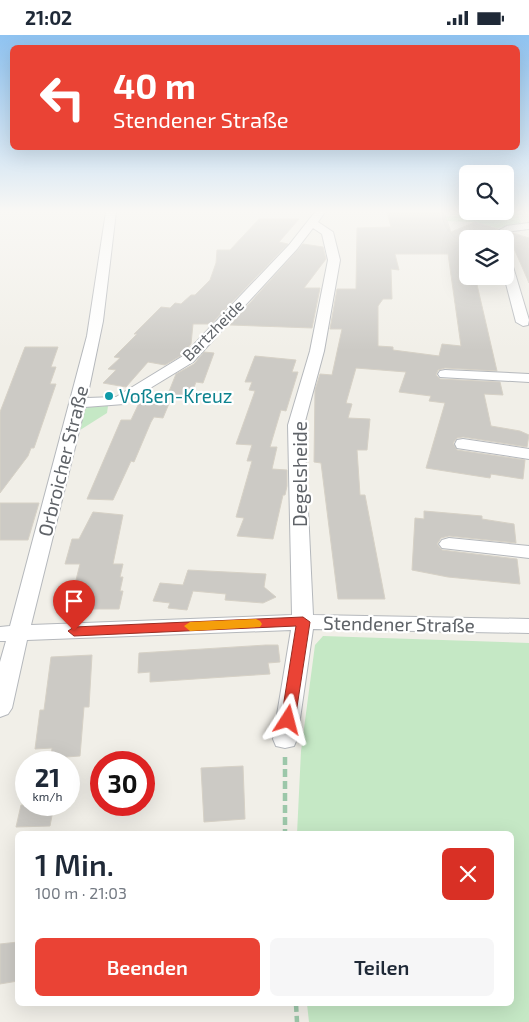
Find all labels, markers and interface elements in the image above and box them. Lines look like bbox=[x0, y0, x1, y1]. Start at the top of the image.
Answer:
text: 21:02 bbox=[25, 6, 72, 29]
text: 40 m bbox=[113, 64, 196, 106]
icon: left bbox=[30, 65, 95, 130]
text: Stendener Straße bbox=[113, 106, 289, 132]
map controls bbox=[459, 165, 514, 285]
button: search bbox=[459, 165, 514, 220]
button: layers bbox=[459, 230, 514, 285]
street label: Bartzheide bbox=[178, 295, 247, 364]
street label: Orbroicher Straße bbox=[33, 383, 92, 539]
place label: Voßen-Kreuz bbox=[119, 384, 233, 407]
marker: Voßen-Kreuz bbox=[103, 390, 115, 402]
street label: Degelsheide bbox=[288, 421, 311, 527]
pin bbox=[53, 580, 95, 631]
icon: arrive bbox=[60, 587, 88, 615]
street label: Stendener Straße bbox=[323, 611, 475, 636]
position arrow bbox=[261, 693, 313, 745]
speed limit sign: 30 bbox=[90, 751, 155, 816]
text: 21 bbox=[35, 762, 60, 792]
text: km/h bbox=[33, 789, 62, 803]
text: 1 Min. bbox=[35, 846, 114, 882]
button: close bbox=[442, 848, 494, 900]
text: 100 m · 21:03 bbox=[35, 883, 127, 902]
button: Beenden bbox=[35, 938, 260, 996]
button: Teilen bbox=[270, 938, 494, 996]

